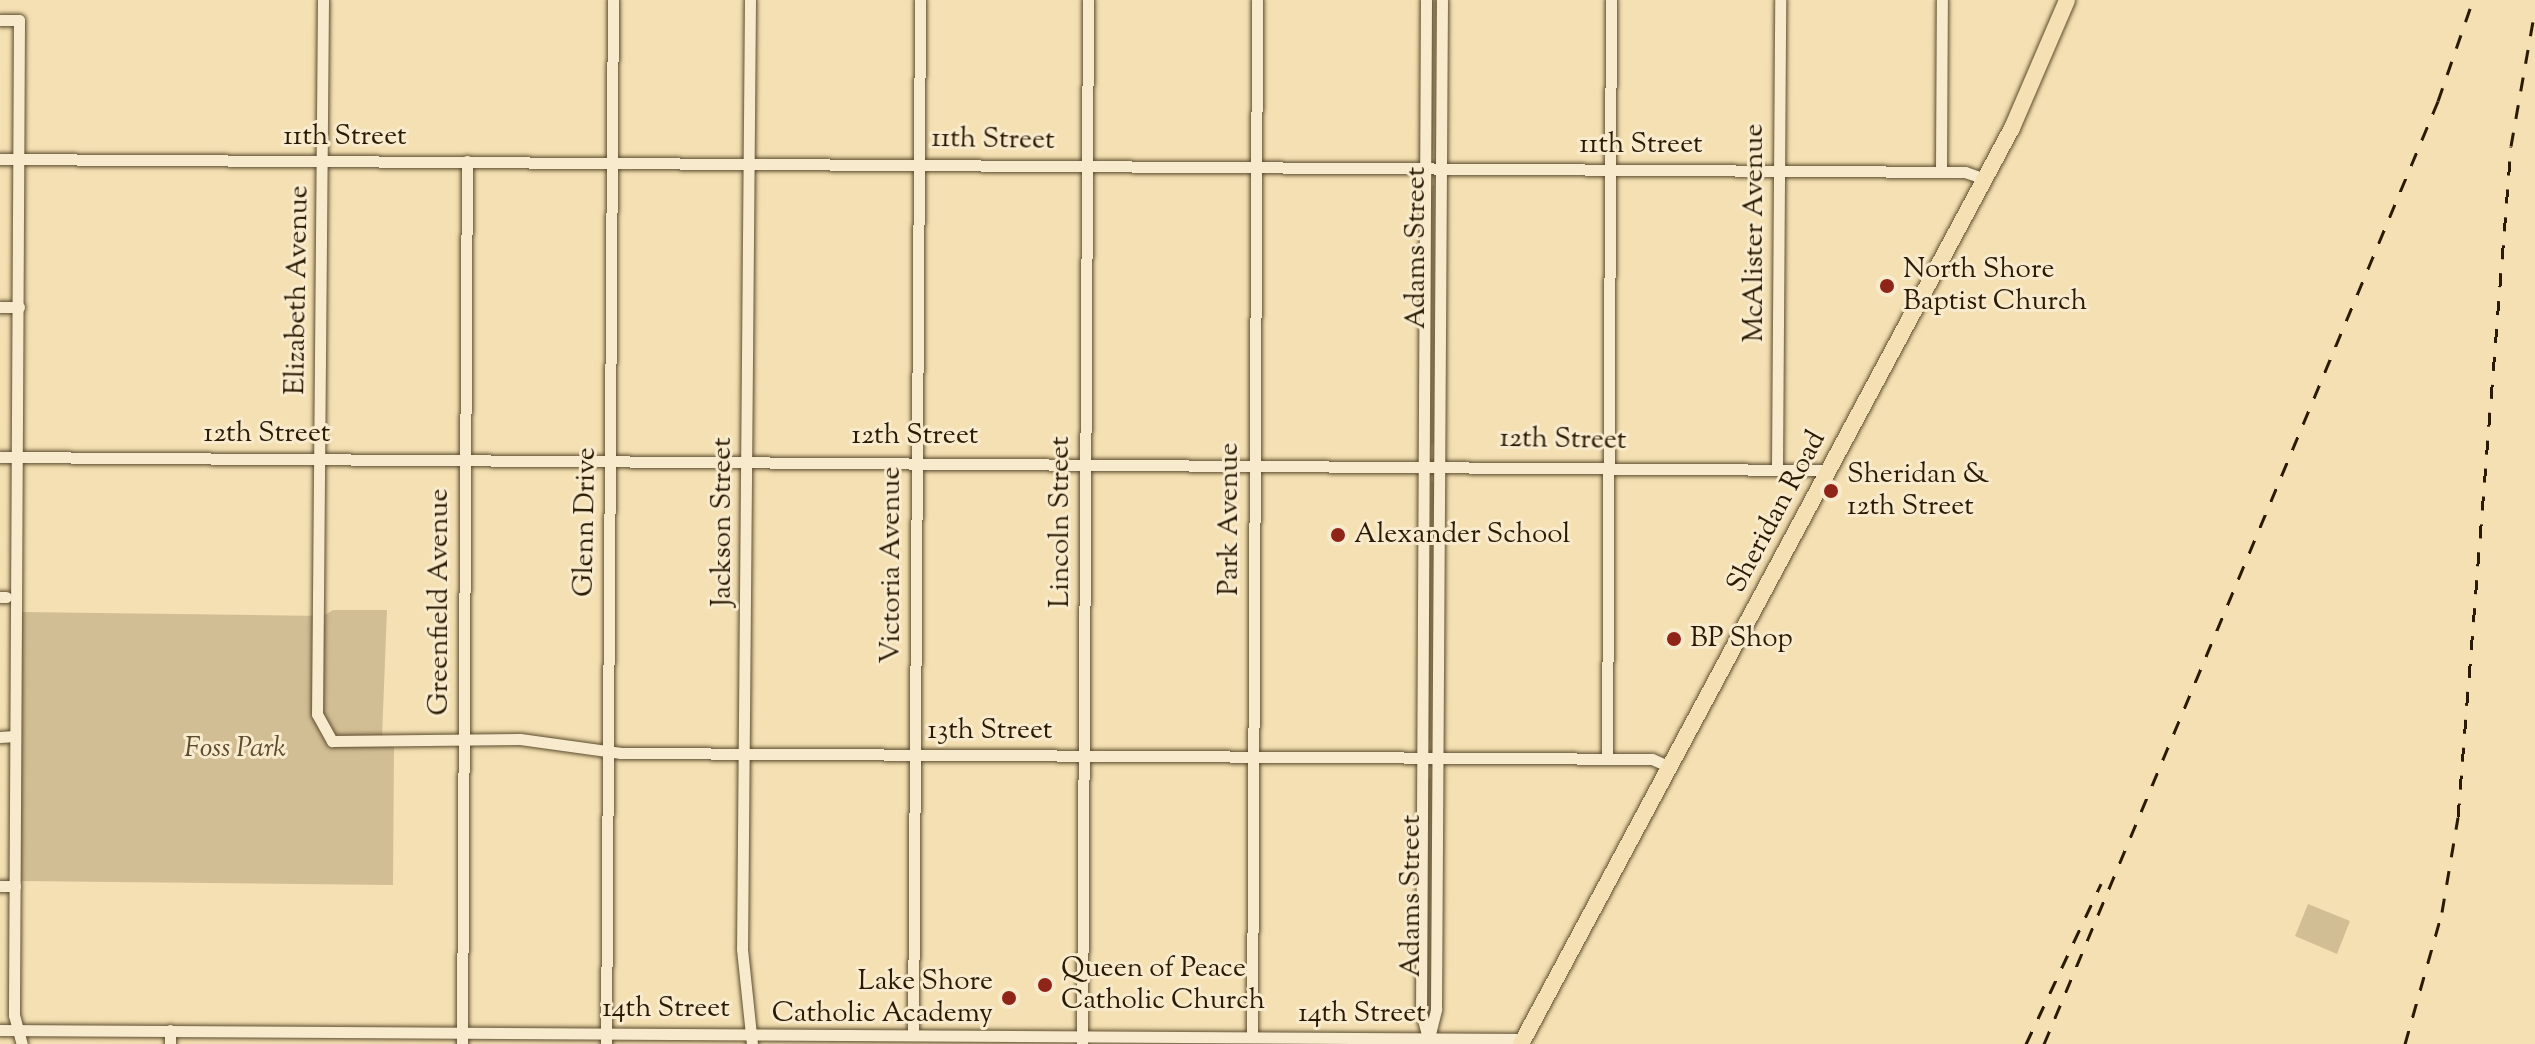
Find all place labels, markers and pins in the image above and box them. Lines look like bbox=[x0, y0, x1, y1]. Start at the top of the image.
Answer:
place label: North Shore Baptist Church bbox=[1903, 253, 2087, 319]
marker: North Shore Baptist Church bbox=[1878, 277, 1896, 295]
place label: Sheridan & 12th Street bbox=[1847, 458, 1989, 524]
marker: Sheridan & 12th Street bbox=[1822, 482, 1840, 500]
place label: Alexander School bbox=[1354, 518, 1570, 552]
marker: Alexander School bbox=[1329, 526, 1347, 544]
place label: BP Shop bbox=[1690, 622, 1793, 656]
marker: BP Shop bbox=[1665, 630, 1683, 648]
place label: Queen of Peace Catholic Church bbox=[1061, 952, 1265, 1018]
place label: Lake Shore Catholic Academy bbox=[772, 965, 993, 1031]
marker: Queen of Peace Catholic Church bbox=[1036, 976, 1054, 994]
marker: Lake Shore Catholic Academy bbox=[1000, 989, 1018, 1007]

